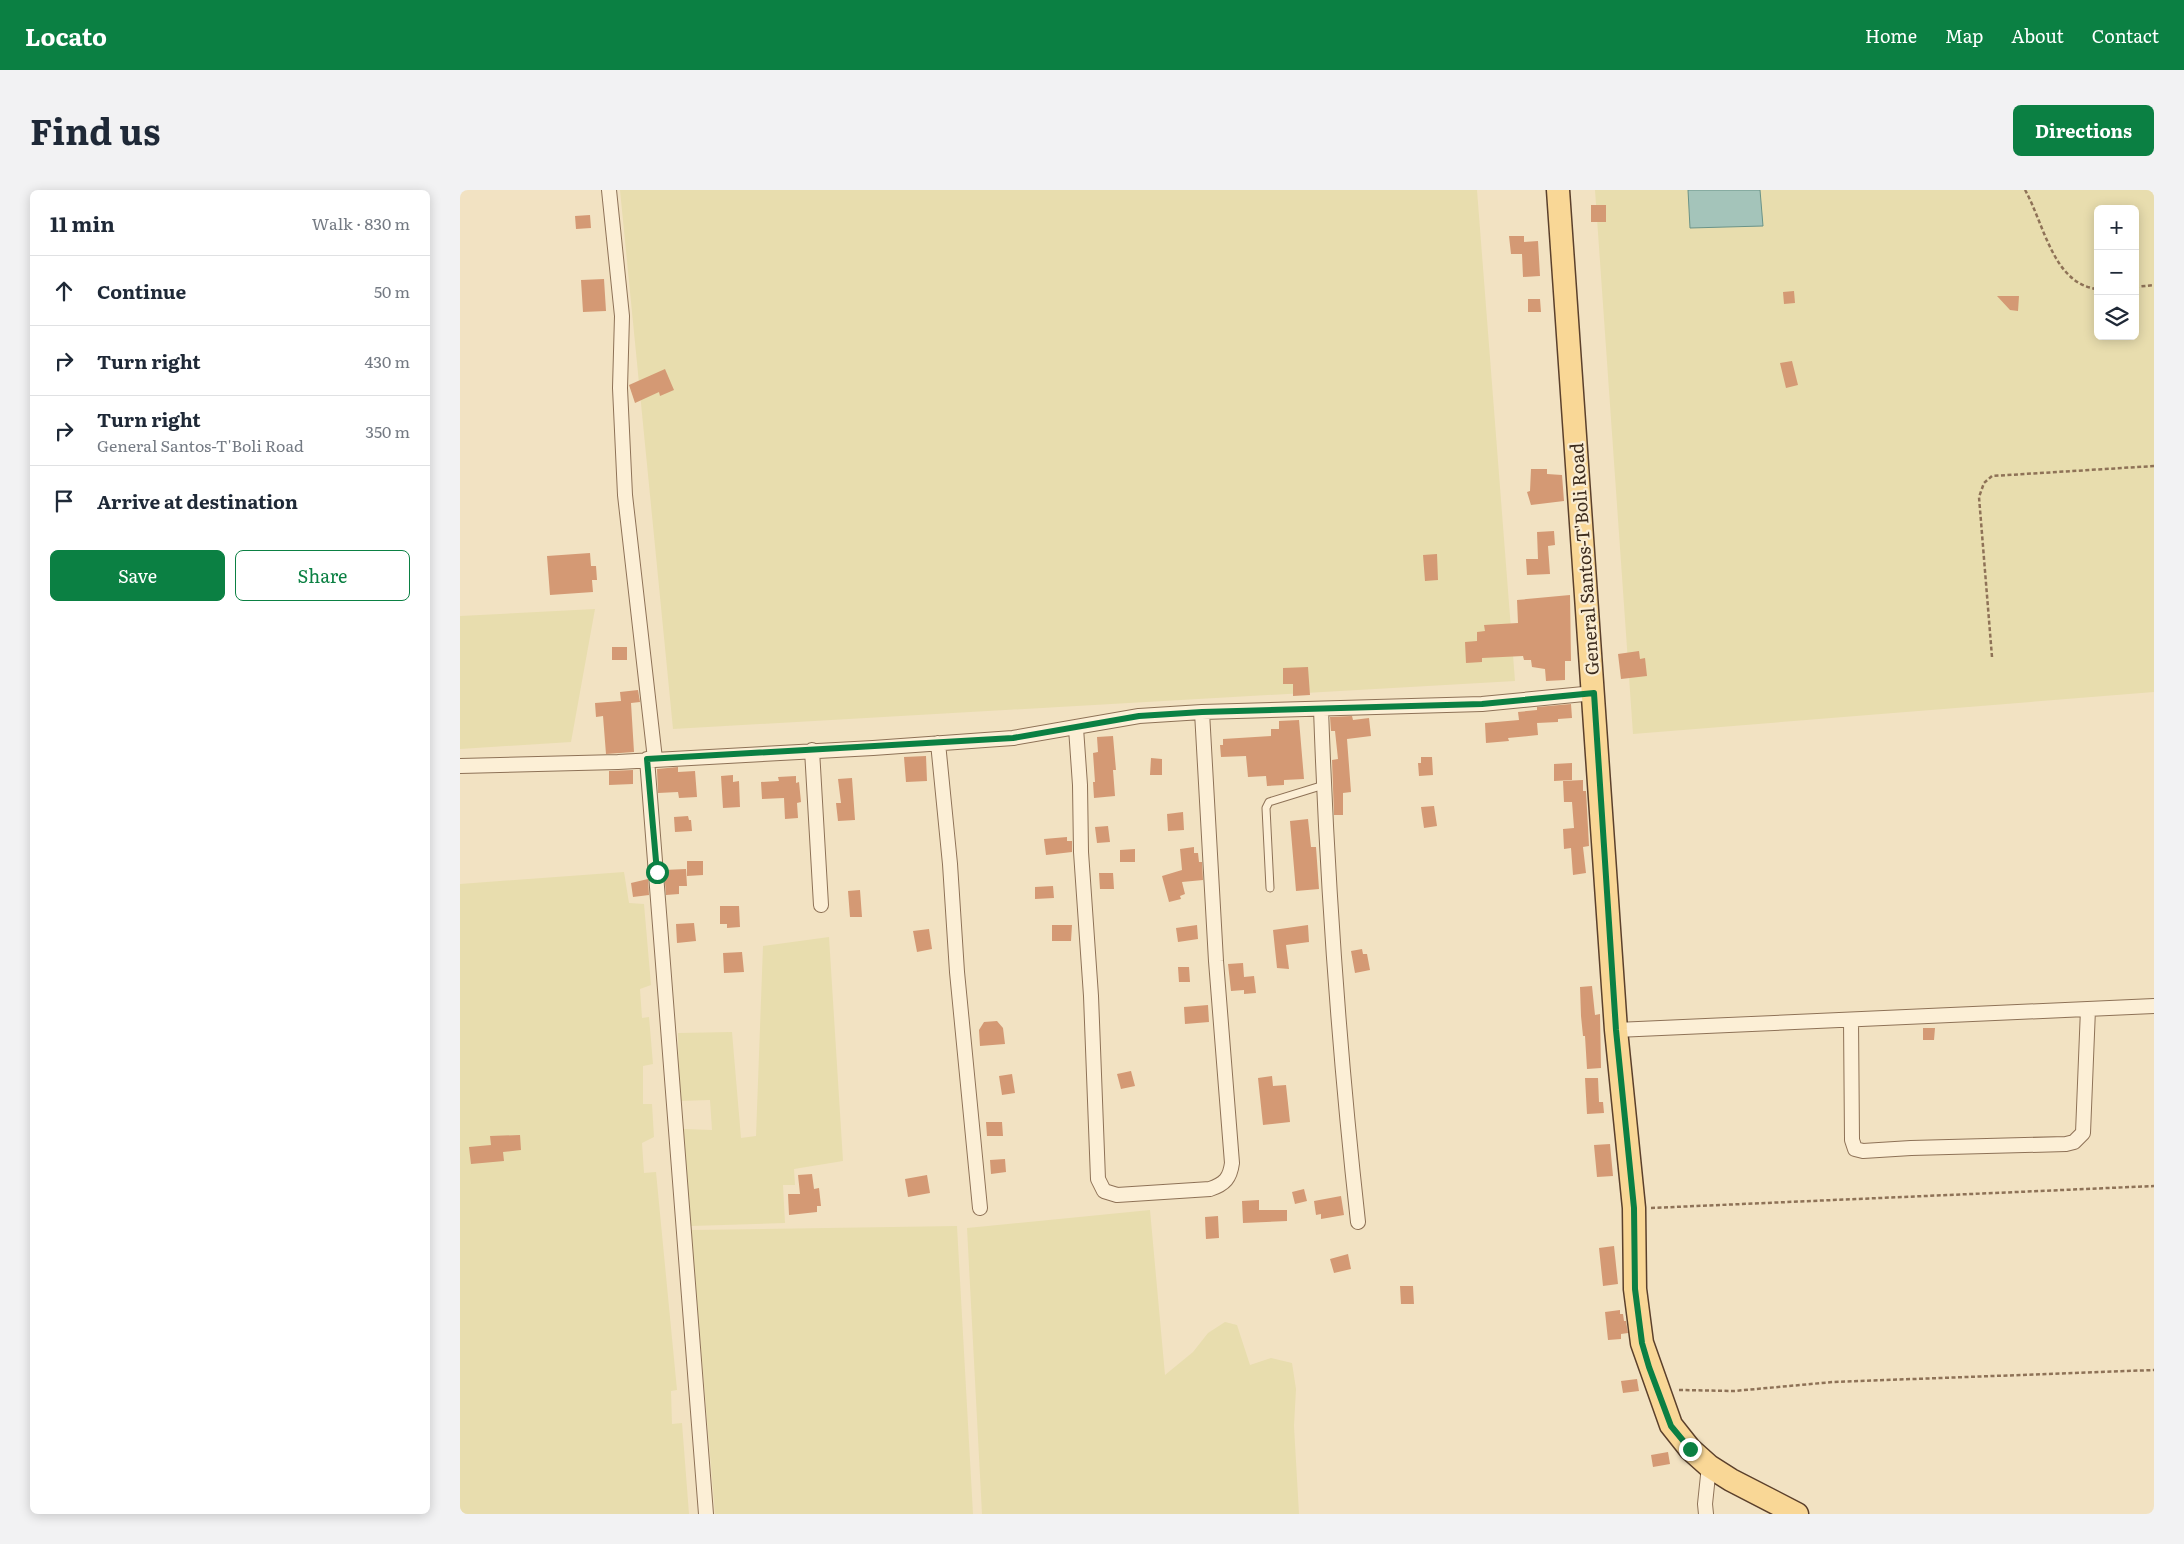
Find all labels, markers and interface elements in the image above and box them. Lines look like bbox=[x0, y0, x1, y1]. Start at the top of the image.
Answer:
text: Locato bbox=[25, 18, 107, 53]
text: Home bbox=[1865, 22, 1917, 49]
text: Map bbox=[1945, 22, 1983, 49]
text: About bbox=[2011, 22, 2064, 49]
text: Contact bbox=[2092, 22, 2159, 49]
text: Find us bbox=[30, 104, 160, 156]
button: Directions bbox=[2013, 105, 2154, 156]
map controls bbox=[2094, 205, 2139, 340]
button: + bbox=[2094, 205, 2139, 250]
text: 11 min bbox=[50, 207, 115, 238]
text: Walk · 830 m bbox=[312, 211, 410, 235]
button: − bbox=[2094, 250, 2139, 295]
icon: ahead bbox=[50, 277, 78, 305]
text: Continue bbox=[97, 277, 186, 305]
text: 50 m bbox=[374, 279, 410, 303]
button: layers bbox=[2094, 295, 2139, 340]
icon: right bbox=[50, 347, 78, 375]
text: Turn right bbox=[97, 347, 201, 375]
text: 430 m bbox=[365, 349, 410, 373]
text: Turn right bbox=[97, 405, 201, 433]
icon: right bbox=[50, 417, 78, 445]
text: 350 m bbox=[365, 419, 410, 443]
text: General Santos-T'Boli Road bbox=[97, 433, 304, 457]
street label: General Santos-T'Boli Road bbox=[1562, 442, 1605, 676]
icon: arrive bbox=[50, 487, 78, 515]
text: Arrive at destination bbox=[97, 487, 298, 515]
button: Save bbox=[50, 550, 225, 601]
button: Share bbox=[235, 550, 410, 601]
route start bbox=[646, 861, 669, 884]
route end bbox=[1679, 1438, 1702, 1461]

